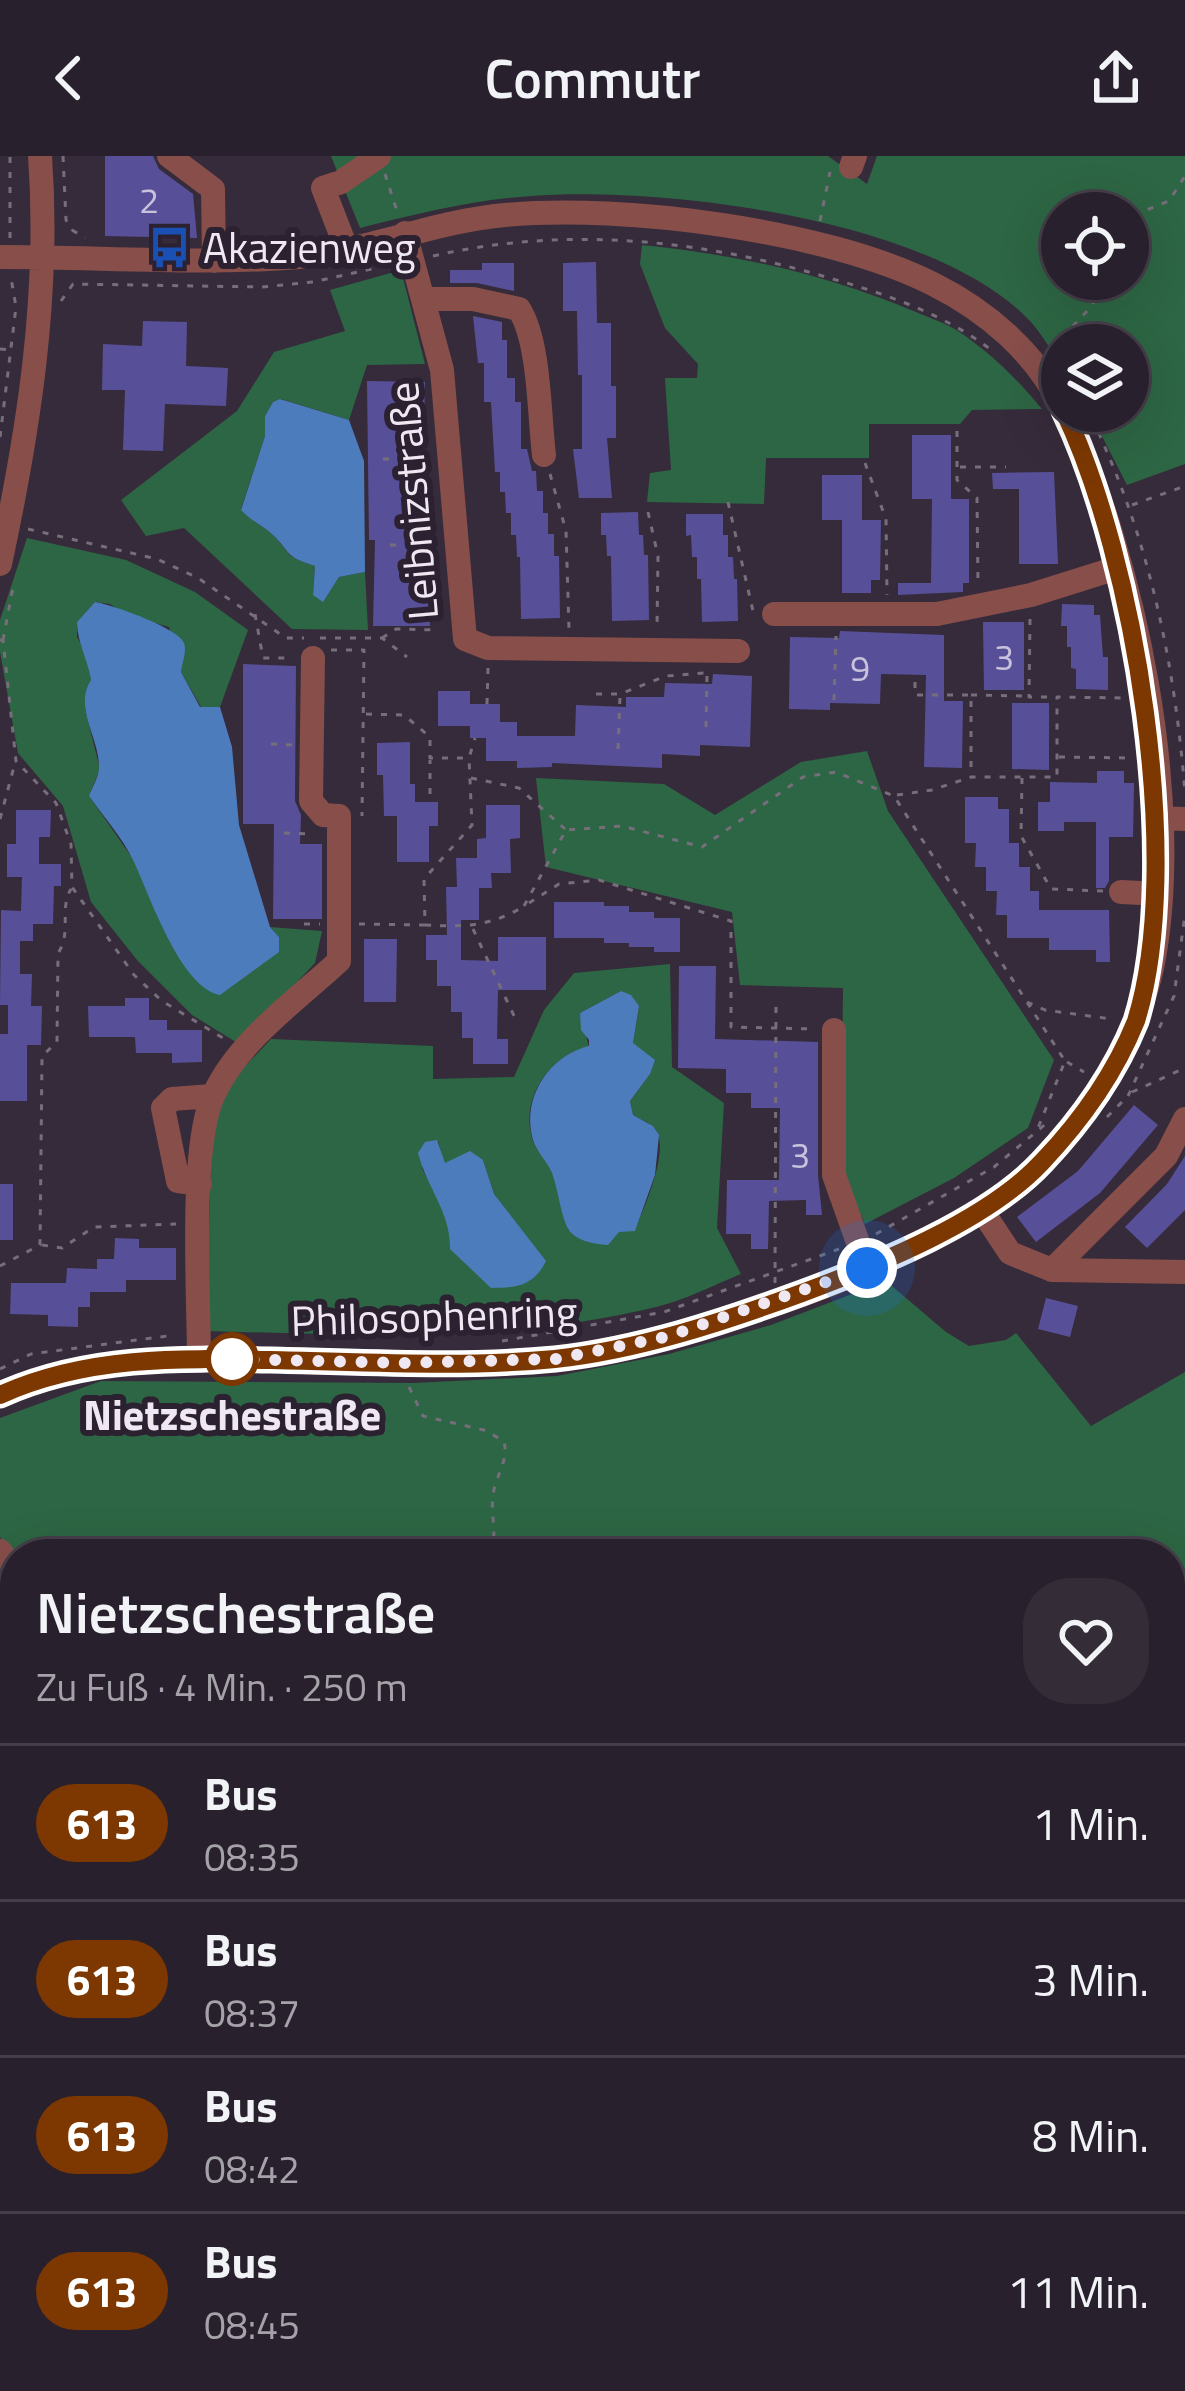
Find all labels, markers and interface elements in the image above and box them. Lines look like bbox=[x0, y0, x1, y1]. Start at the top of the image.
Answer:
text: Commutr bbox=[484, 37, 701, 119]
icon: back bbox=[36, 45, 102, 111]
icon: share bbox=[1083, 45, 1149, 111]
house number: 2 bbox=[139, 172, 159, 227]
map controls bbox=[1041, 192, 1149, 432]
button: locate bbox=[1041, 192, 1149, 300]
place label: Akazienweg bbox=[203, 215, 416, 279]
bus stop icon: Akazienweg bbox=[146, 225, 192, 271]
button: layers bbox=[1041, 324, 1149, 432]
street label: Leibnizstraße bbox=[370, 380, 454, 623]
house number: 3 bbox=[994, 629, 1014, 684]
house number: 9 bbox=[850, 640, 870, 695]
house number: 3 bbox=[790, 1127, 810, 1182]
your location bbox=[837, 1238, 897, 1298]
street label: Philosophenring bbox=[290, 1278, 578, 1352]
marker: Nietzschestraße bbox=[207, 1334, 257, 1384]
place label: Nietzschestraße bbox=[83, 1382, 381, 1446]
text: Nietzschestraße bbox=[36, 1568, 436, 1655]
button: heart bbox=[1023, 1578, 1149, 1704]
text: Zu Fuß · 4 Min. · 250 m bbox=[36, 1657, 408, 1716]
text: Bus bbox=[204, 1759, 278, 1827]
text: 1 Min. bbox=[1032, 1789, 1149, 1857]
text: 613 bbox=[67, 1791, 137, 1855]
text: 08:35 bbox=[204, 1827, 300, 1886]
text: Bus bbox=[204, 1915, 278, 1983]
text: 3 Min. bbox=[1032, 1945, 1149, 2013]
text: 613 bbox=[67, 1947, 137, 2011]
text: 08:37 bbox=[204, 1983, 300, 2042]
text: Bus bbox=[204, 2071, 278, 2139]
text: 8 Min. bbox=[1032, 2101, 1149, 2169]
text: 613 bbox=[67, 2103, 137, 2167]
text: 08:42 bbox=[204, 2139, 300, 2198]
text: Bus bbox=[204, 2227, 278, 2295]
text: 11 Min. bbox=[1007, 2257, 1149, 2325]
text: 613 bbox=[67, 2259, 137, 2323]
text: 08:45 bbox=[204, 2295, 300, 2354]

